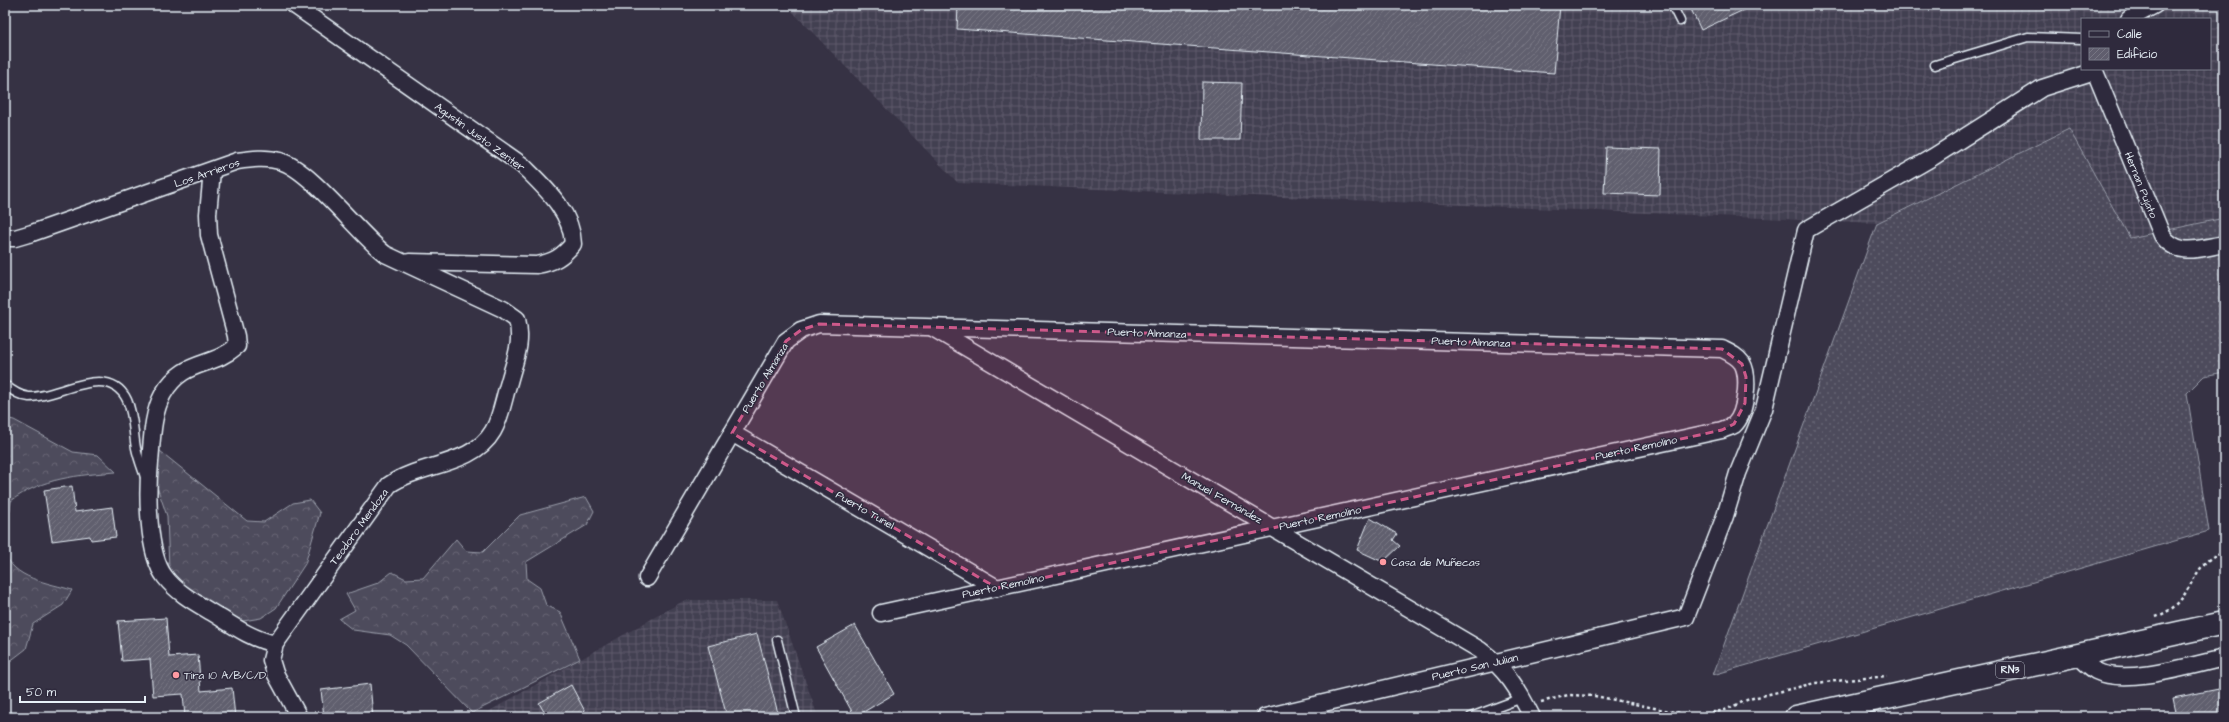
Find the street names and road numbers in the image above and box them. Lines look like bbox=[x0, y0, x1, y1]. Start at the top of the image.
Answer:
street label: Agustin Justo Zenter bbox=[431, 99, 528, 176]
street label: Hernan Pujato bbox=[2121, 150, 2161, 221]
street label: Los Arrieros bbox=[172, 155, 242, 191]
street label: Puerto Almanza bbox=[1107, 324, 1187, 342]
street label: Puerto Almanza bbox=[1431, 333, 1511, 351]
street label: Puerto Almanza bbox=[738, 340, 792, 416]
street label: Puerto Remolino bbox=[1594, 432, 1679, 464]
street label: Manuel Fernández bbox=[1179, 469, 1266, 528]
street label: Teodoro Mendoza bbox=[326, 485, 392, 568]
street label: Puerto Tunel bbox=[833, 487, 897, 533]
street label: Puerto Remolino bbox=[1278, 502, 1363, 534]
street label: Puerto Remolino bbox=[961, 570, 1046, 602]
street label: Puerto San Julian bbox=[1430, 650, 1520, 684]
road number: RN3 bbox=[1996, 662, 2024, 678]

